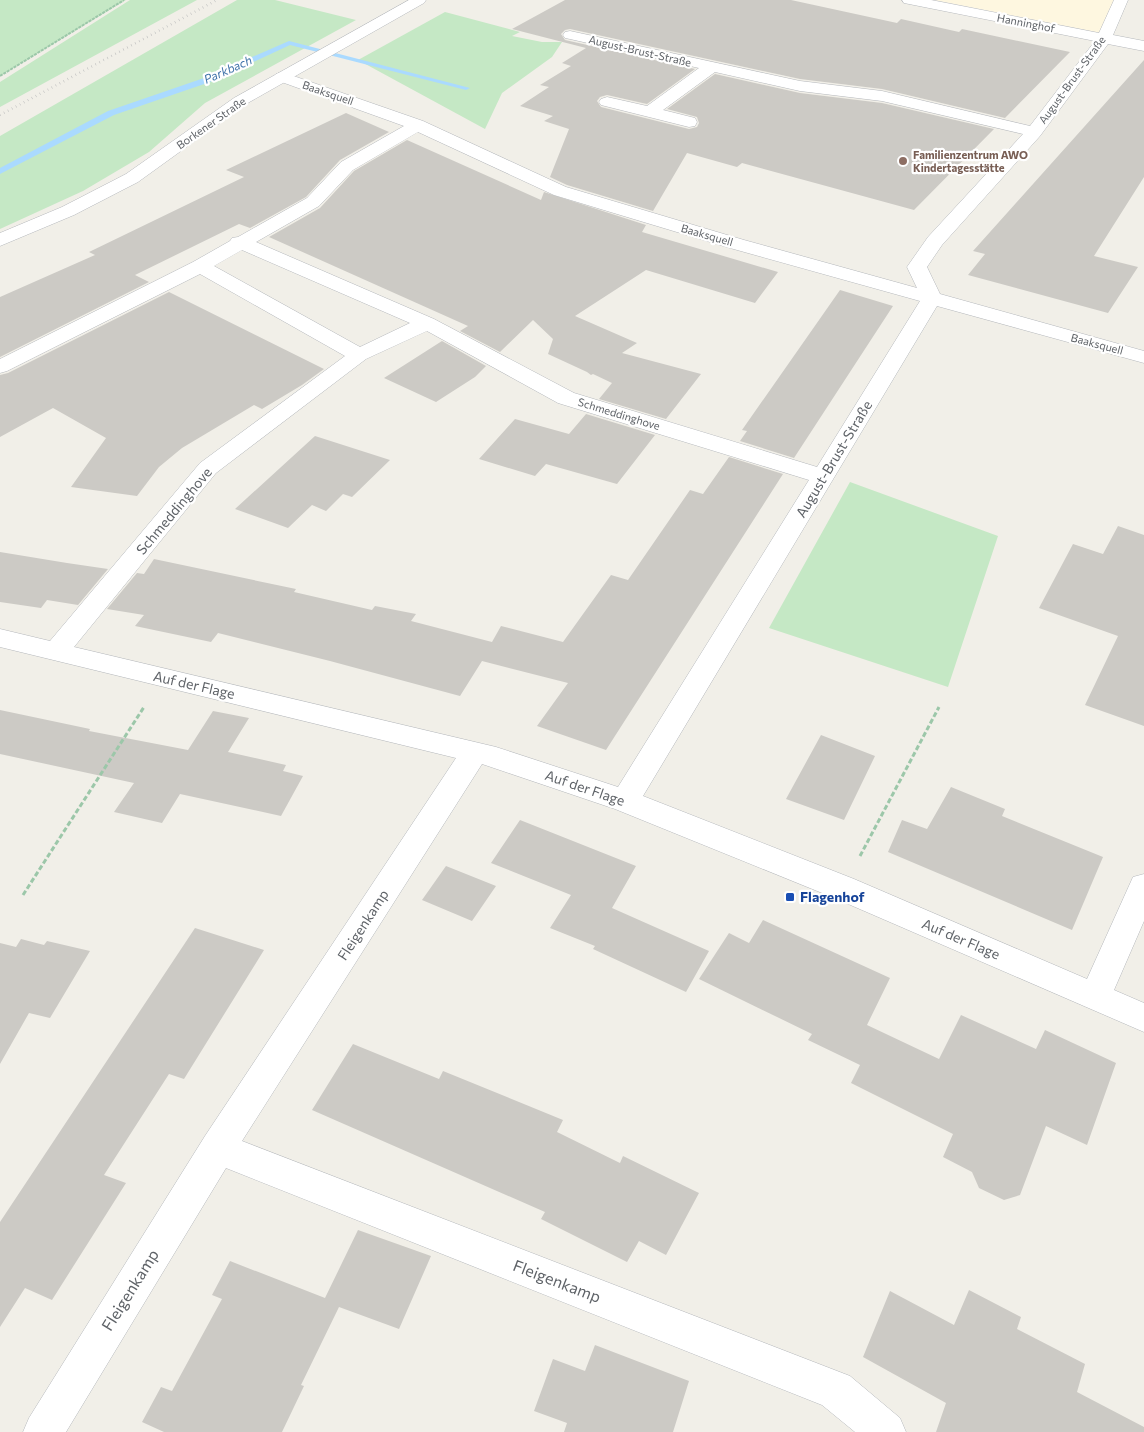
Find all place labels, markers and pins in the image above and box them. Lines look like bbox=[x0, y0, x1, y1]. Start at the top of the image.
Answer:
place label: Familienzentrum AWO Kindertagesstätte bbox=[913, 148, 1028, 174]
marker: Familienzentrum AWO Kindertagesstätte bbox=[897, 155, 909, 167]
place label: Flagenhof bbox=[800, 888, 865, 905]
marker: Flagenhof bbox=[784, 891, 796, 903]

